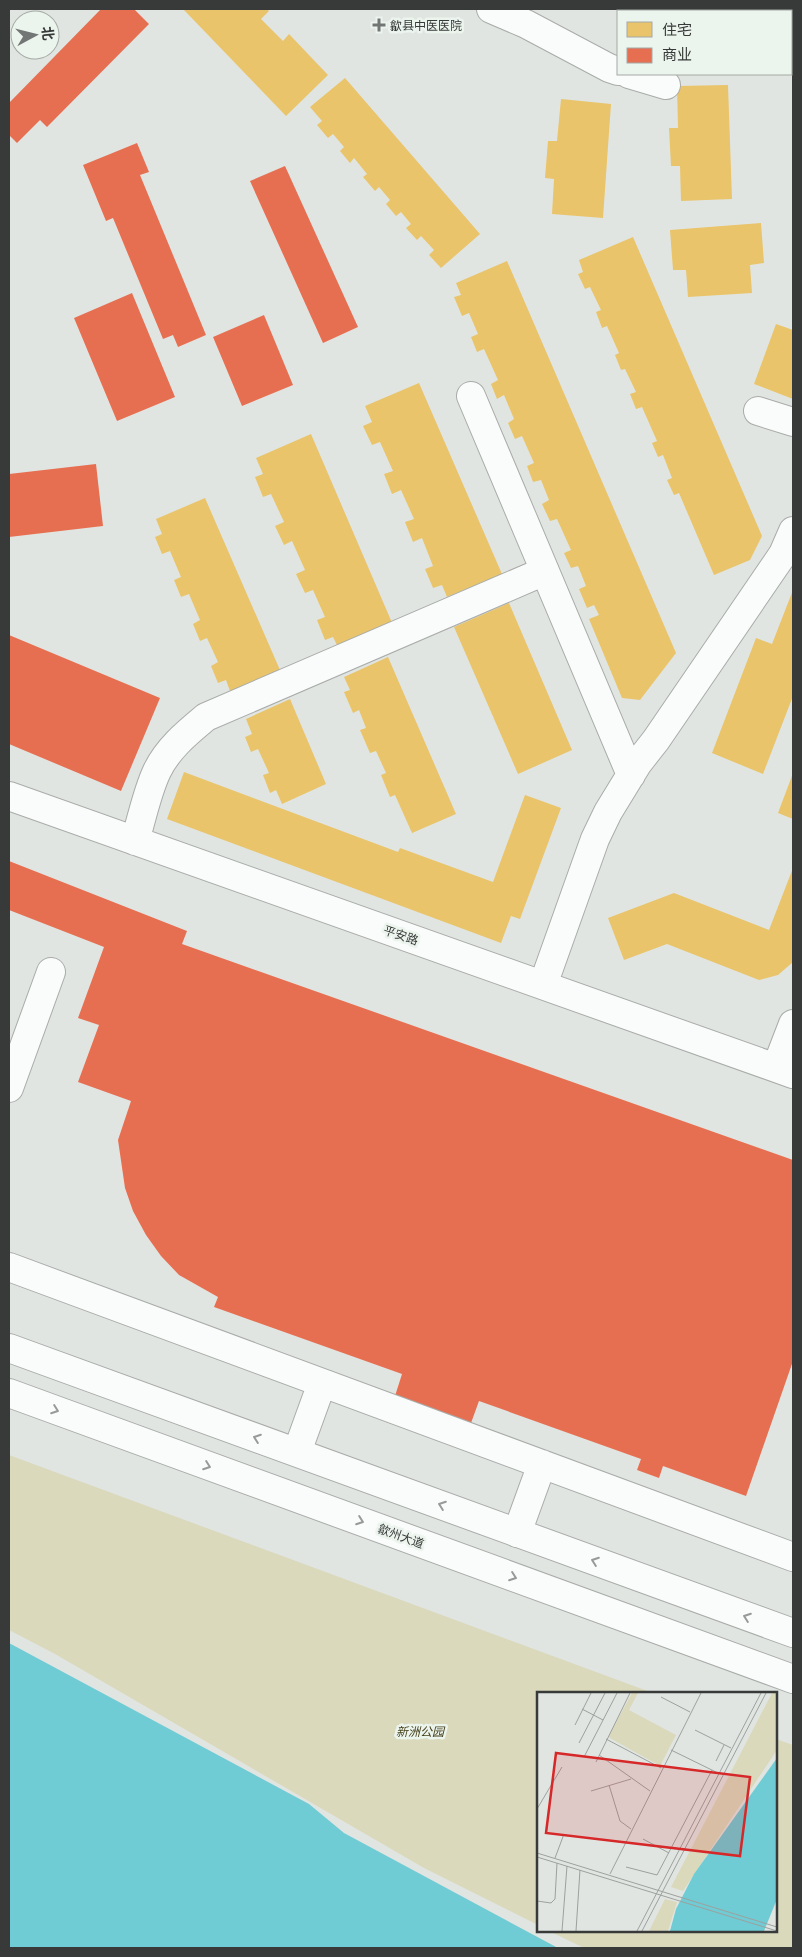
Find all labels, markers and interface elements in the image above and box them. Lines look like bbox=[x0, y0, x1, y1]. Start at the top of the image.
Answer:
north arrow bbox=[10, 10, 60, 60]
legend bbox=[617, 10, 792, 75]
marker: 歙县中医医院 bbox=[372, 18, 386, 32]
place label: 歙县中医医院 bbox=[390, 18, 462, 33]
text: 住宅 bbox=[662, 19, 692, 39]
text: 北 bbox=[38, 25, 59, 41]
text: 商业 bbox=[662, 44, 692, 64]
street label: 平安路 bbox=[382, 922, 420, 948]
one-way arrow bbox=[50, 1404, 58, 1414]
one-way arrow bbox=[253, 1434, 261, 1444]
one-way arrow bbox=[202, 1460, 211, 1470]
one-way arrow bbox=[438, 1501, 447, 1511]
one-way arrow bbox=[355, 1515, 364, 1525]
street label: 歙州大道 bbox=[376, 1521, 426, 1551]
one-way arrow bbox=[591, 1557, 600, 1567]
one-way arrow bbox=[508, 1571, 516, 1581]
one-way arrow bbox=[744, 1613, 752, 1623]
inset map bbox=[537, 1692, 777, 1932]
park label: 新洲公园 bbox=[396, 1724, 446, 1739]

